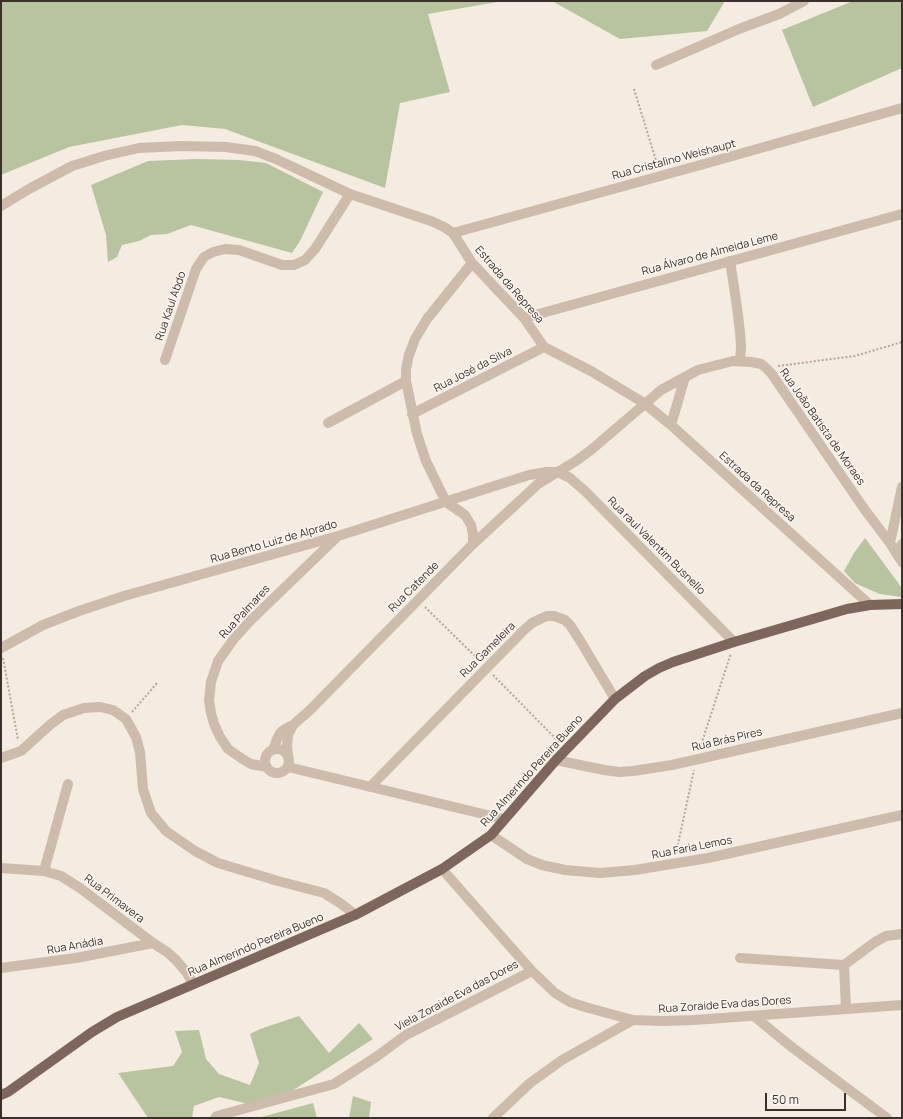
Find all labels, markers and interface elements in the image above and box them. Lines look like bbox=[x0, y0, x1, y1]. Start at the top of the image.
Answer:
street label: Rua Cristalino Weishaupt bbox=[611, 137, 737, 183]
street label: Rua Álvaro de Almeida Leme bbox=[640, 229, 780, 279]
street label: Estrada da Represa bbox=[472, 244, 546, 326]
street label: Rua Kaul Abdo bbox=[153, 270, 189, 342]
street label: Rua José da Silva bbox=[432, 345, 514, 395]
street label: Rua João Batista de Moraes bbox=[777, 366, 867, 488]
street label: Estrada da Represa bbox=[716, 449, 798, 525]
street label: Rua raul Valentim Busnello bbox=[604, 494, 708, 598]
street label: Rua Bento Luiz de Alprado bbox=[209, 518, 339, 566]
street label: Rua Catende bbox=[386, 559, 442, 615]
street label: Rua Palmares bbox=[217, 583, 273, 641]
street label: Rua Gameleira bbox=[458, 620, 518, 680]
street label: Rua Almerindo Pereira Bueno bbox=[478, 712, 586, 830]
street label: Rua Brás Pires bbox=[691, 726, 763, 754]
street label: Rua Faria Lemos bbox=[651, 834, 733, 862]
street label: Rua Primavera bbox=[81, 872, 147, 926]
street label: Rua Almerindo Pereira Bueno bbox=[186, 910, 326, 980]
street label: Rua Anádia bbox=[46, 935, 104, 957]
street label: Viela Zoraide Eva das Dores bbox=[393, 958, 521, 1034]
street label: Rua Zoraide Eva das Dores bbox=[658, 994, 792, 1016]
scale bar bbox=[767, 1085, 848, 1111]
text: 50 m bbox=[772, 1091, 799, 1108]

